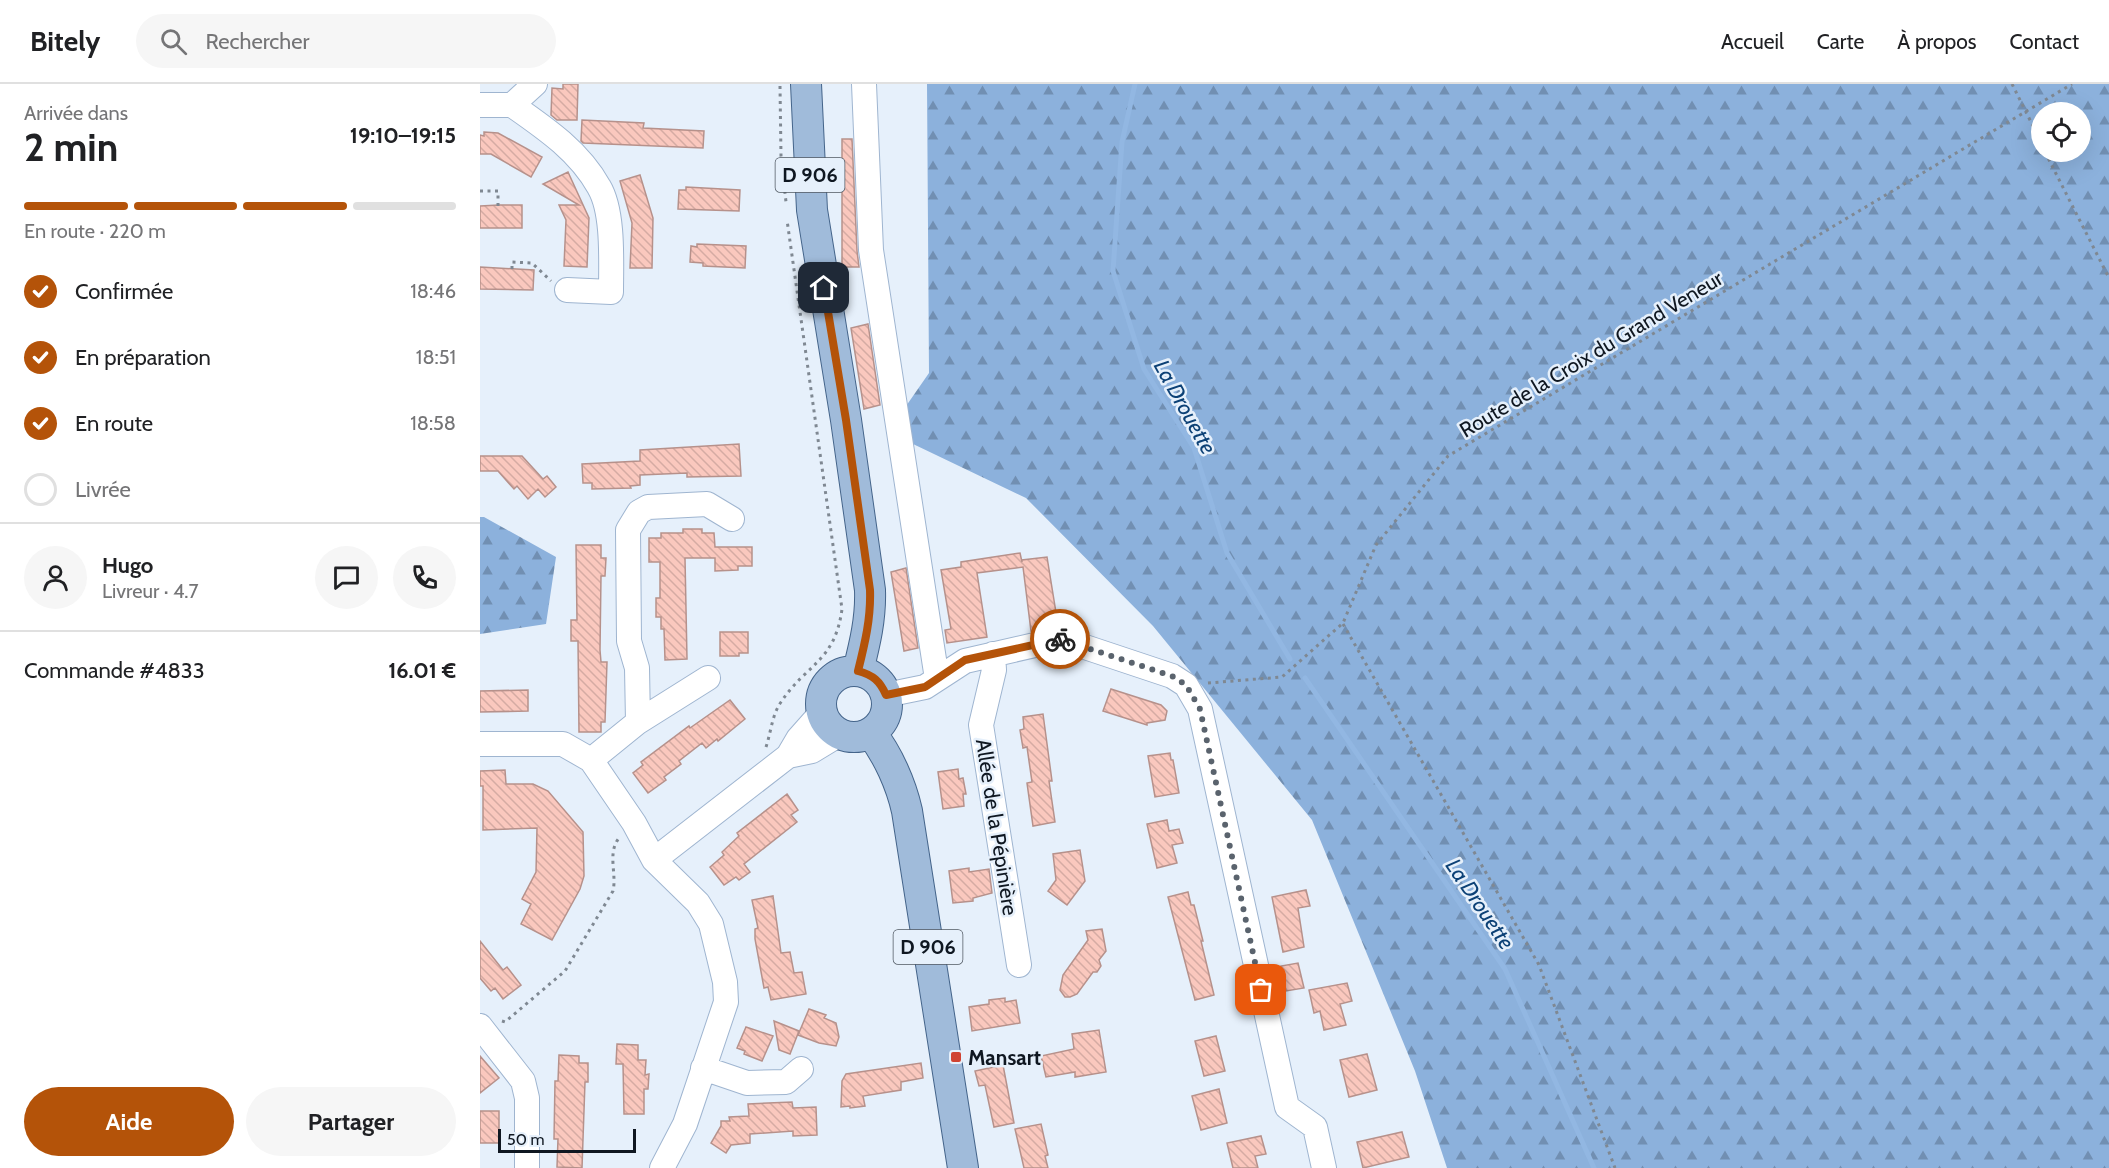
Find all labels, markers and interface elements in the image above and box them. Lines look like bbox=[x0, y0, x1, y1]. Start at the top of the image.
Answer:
search box bbox=[136, 14, 556, 68]
text: Bitely bbox=[30, 24, 100, 58]
icon: search bbox=[157, 25, 190, 58]
text: Rechercher bbox=[205, 28, 310, 55]
text: Accueil bbox=[1721, 29, 1784, 54]
text: Carte bbox=[1817, 29, 1864, 54]
text: À propos bbox=[1897, 29, 1976, 54]
text: Contact bbox=[2009, 29, 2079, 54]
text: Arrivée dans bbox=[24, 101, 128, 125]
map controls bbox=[2031, 102, 2091, 162]
button: locate bbox=[2031, 102, 2091, 162]
text: 19:10–19:15 bbox=[350, 122, 456, 149]
text: 2 min bbox=[24, 123, 118, 171]
road number: D 906 bbox=[776, 158, 844, 192]
text: En route · 220 m bbox=[24, 219, 166, 243]
pin bbox=[798, 262, 849, 313]
street label: Route de la Croix du Grand Veneur bbox=[1455, 265, 1727, 443]
icon: home bbox=[807, 271, 840, 304]
icon: check bbox=[24, 275, 57, 308]
text: Confirmée bbox=[75, 278, 173, 305]
text: 18:46 bbox=[410, 279, 456, 303]
icon: check bbox=[24, 341, 57, 374]
text: En préparation bbox=[75, 344, 211, 371]
text: 18:51 bbox=[416, 345, 456, 369]
water label: La Drouette bbox=[1148, 355, 1222, 459]
icon: check bbox=[24, 407, 57, 440]
text: En route bbox=[75, 410, 153, 437]
text: 18:58 bbox=[410, 411, 456, 435]
text: Livrée bbox=[75, 476, 131, 503]
button: person bbox=[24, 546, 87, 609]
button: chat bbox=[315, 546, 378, 609]
button: phone bbox=[393, 546, 456, 609]
text: Hugo bbox=[102, 552, 153, 579]
text: Livreur · 4.7 bbox=[102, 579, 198, 603]
courier bbox=[1030, 609, 1090, 669]
icon: bike bbox=[1044, 623, 1077, 656]
text: Commande #4833 bbox=[24, 657, 205, 684]
text: 16.01 € bbox=[388, 657, 456, 684]
street label: Allée de la Pépinière bbox=[971, 737, 1023, 917]
water label: La Drouette bbox=[1440, 854, 1520, 954]
road number: D 906 bbox=[894, 930, 962, 964]
pin bbox=[1235, 964, 1286, 1015]
icon: bag bbox=[1244, 973, 1277, 1006]
place label: Mansart bbox=[968, 1045, 1041, 1070]
marker: Mansart bbox=[949, 1050, 963, 1064]
button: Aide bbox=[24, 1087, 234, 1156]
button: Partager bbox=[246, 1087, 456, 1156]
scale bar bbox=[498, 1126, 636, 1154]
text: 50 m bbox=[507, 1130, 544, 1149]

